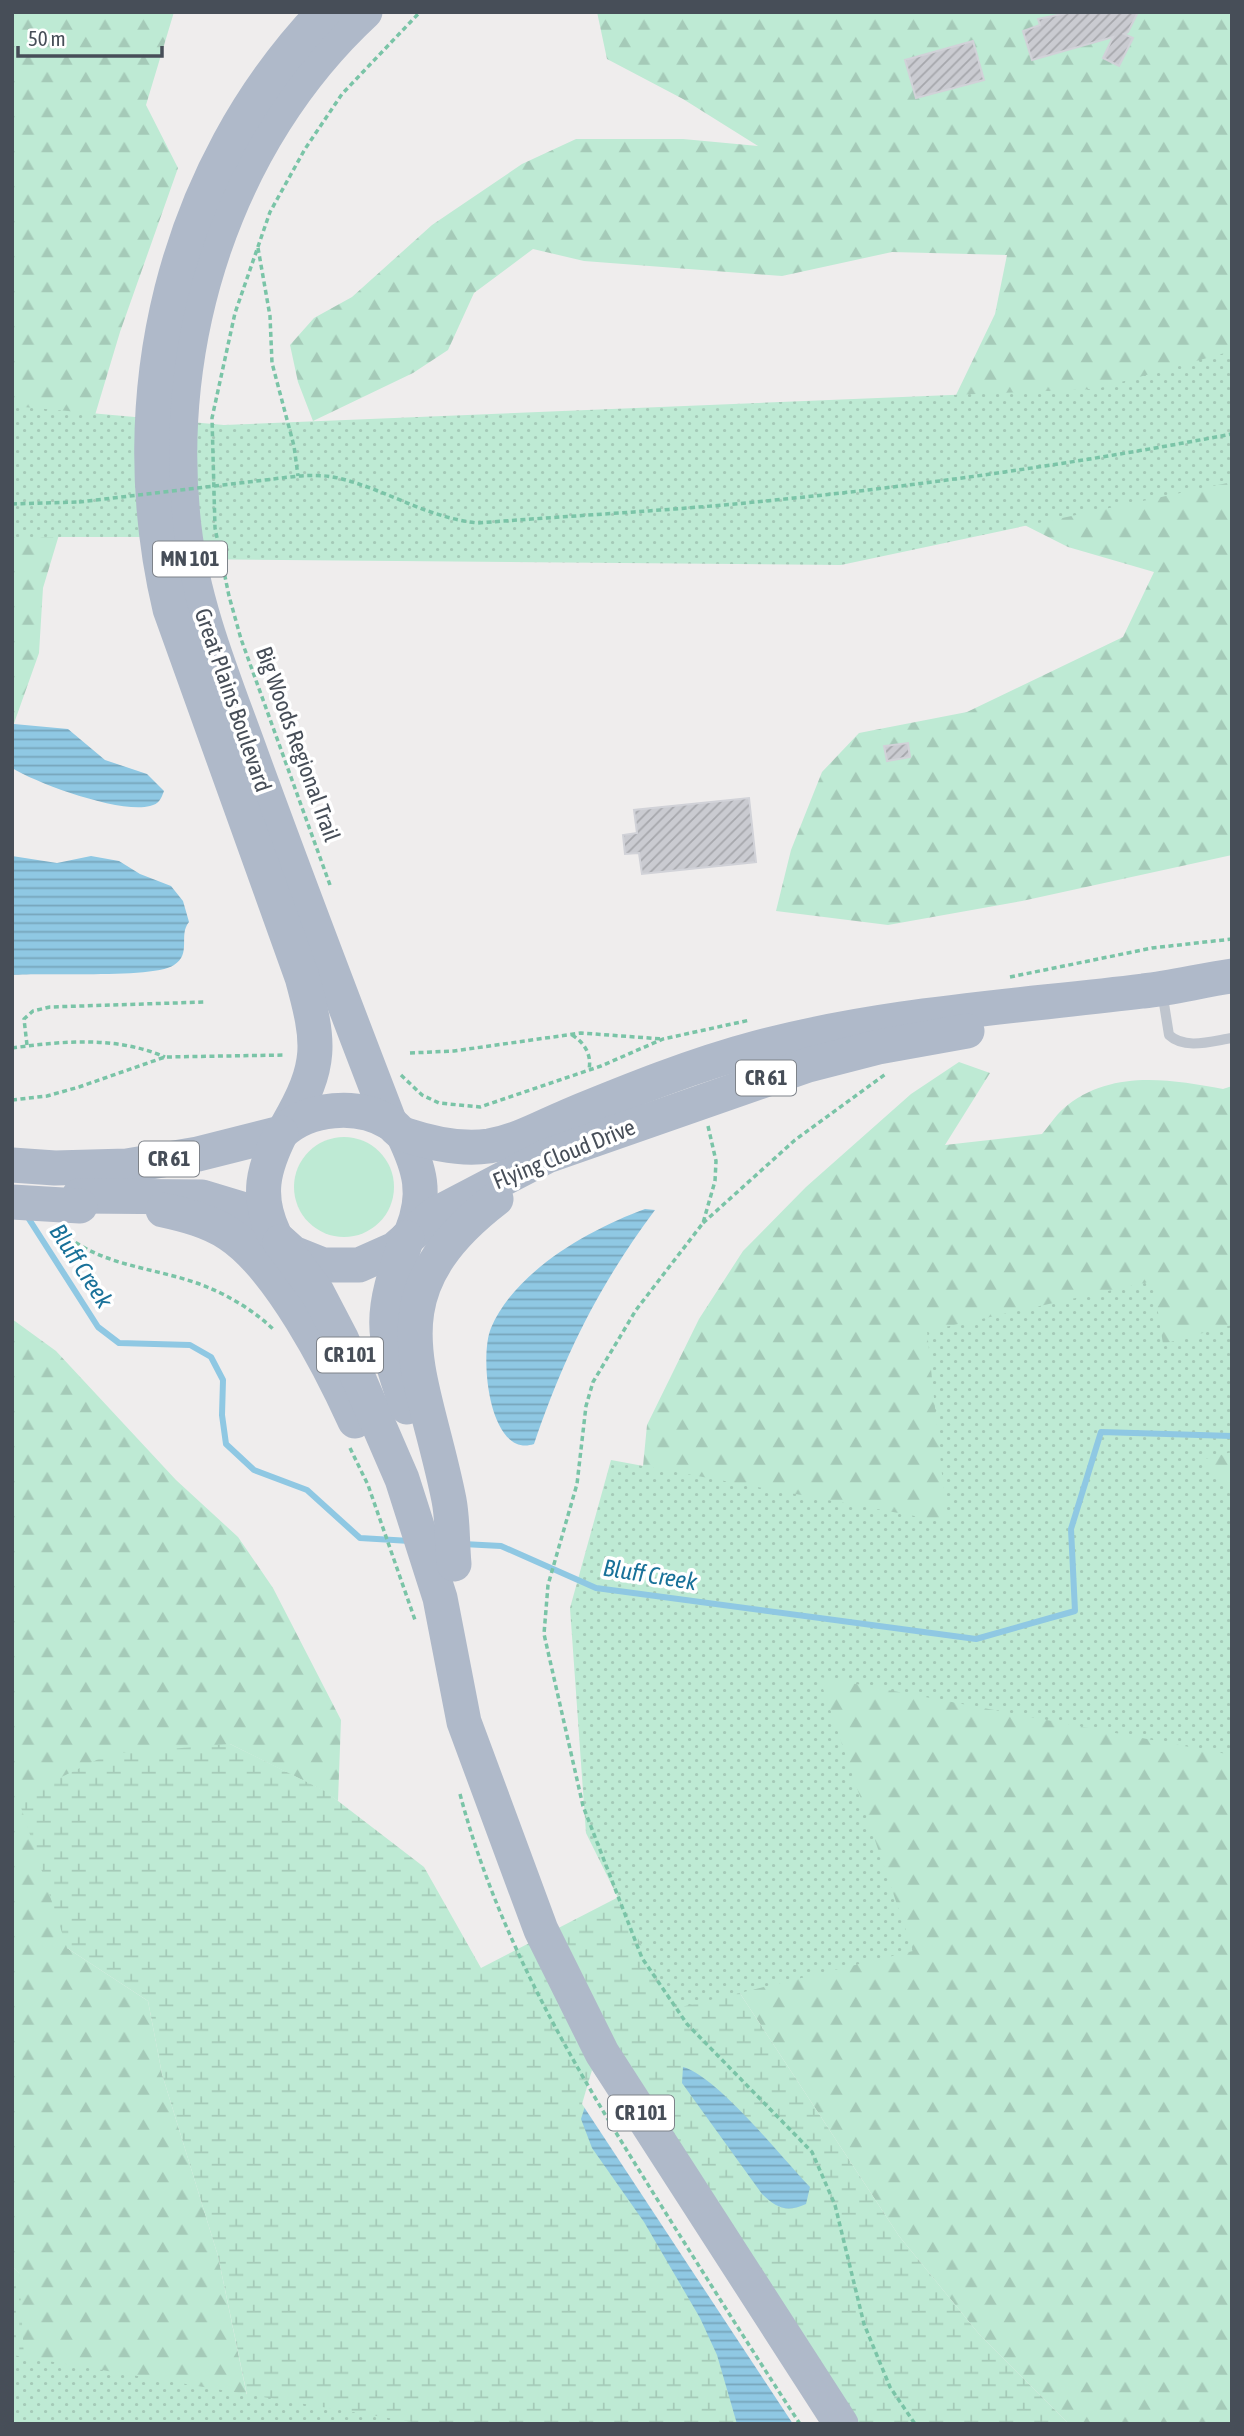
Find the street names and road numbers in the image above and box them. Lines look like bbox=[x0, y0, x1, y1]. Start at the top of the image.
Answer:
road number: MN 101 bbox=[153, 542, 227, 576]
street label: Great Plains Boulevard bbox=[189, 605, 277, 795]
street label: Big Woods Regional Trail bbox=[251, 643, 345, 845]
road number: CR 61 bbox=[736, 1060, 796, 1096]
street label: Flying Cloud Drive bbox=[489, 1114, 639, 1194]
road number: CR 61 bbox=[139, 1142, 199, 1176]
road number: CR 101 bbox=[317, 1338, 383, 1372]
road number: CR 101 bbox=[608, 2096, 674, 2130]

